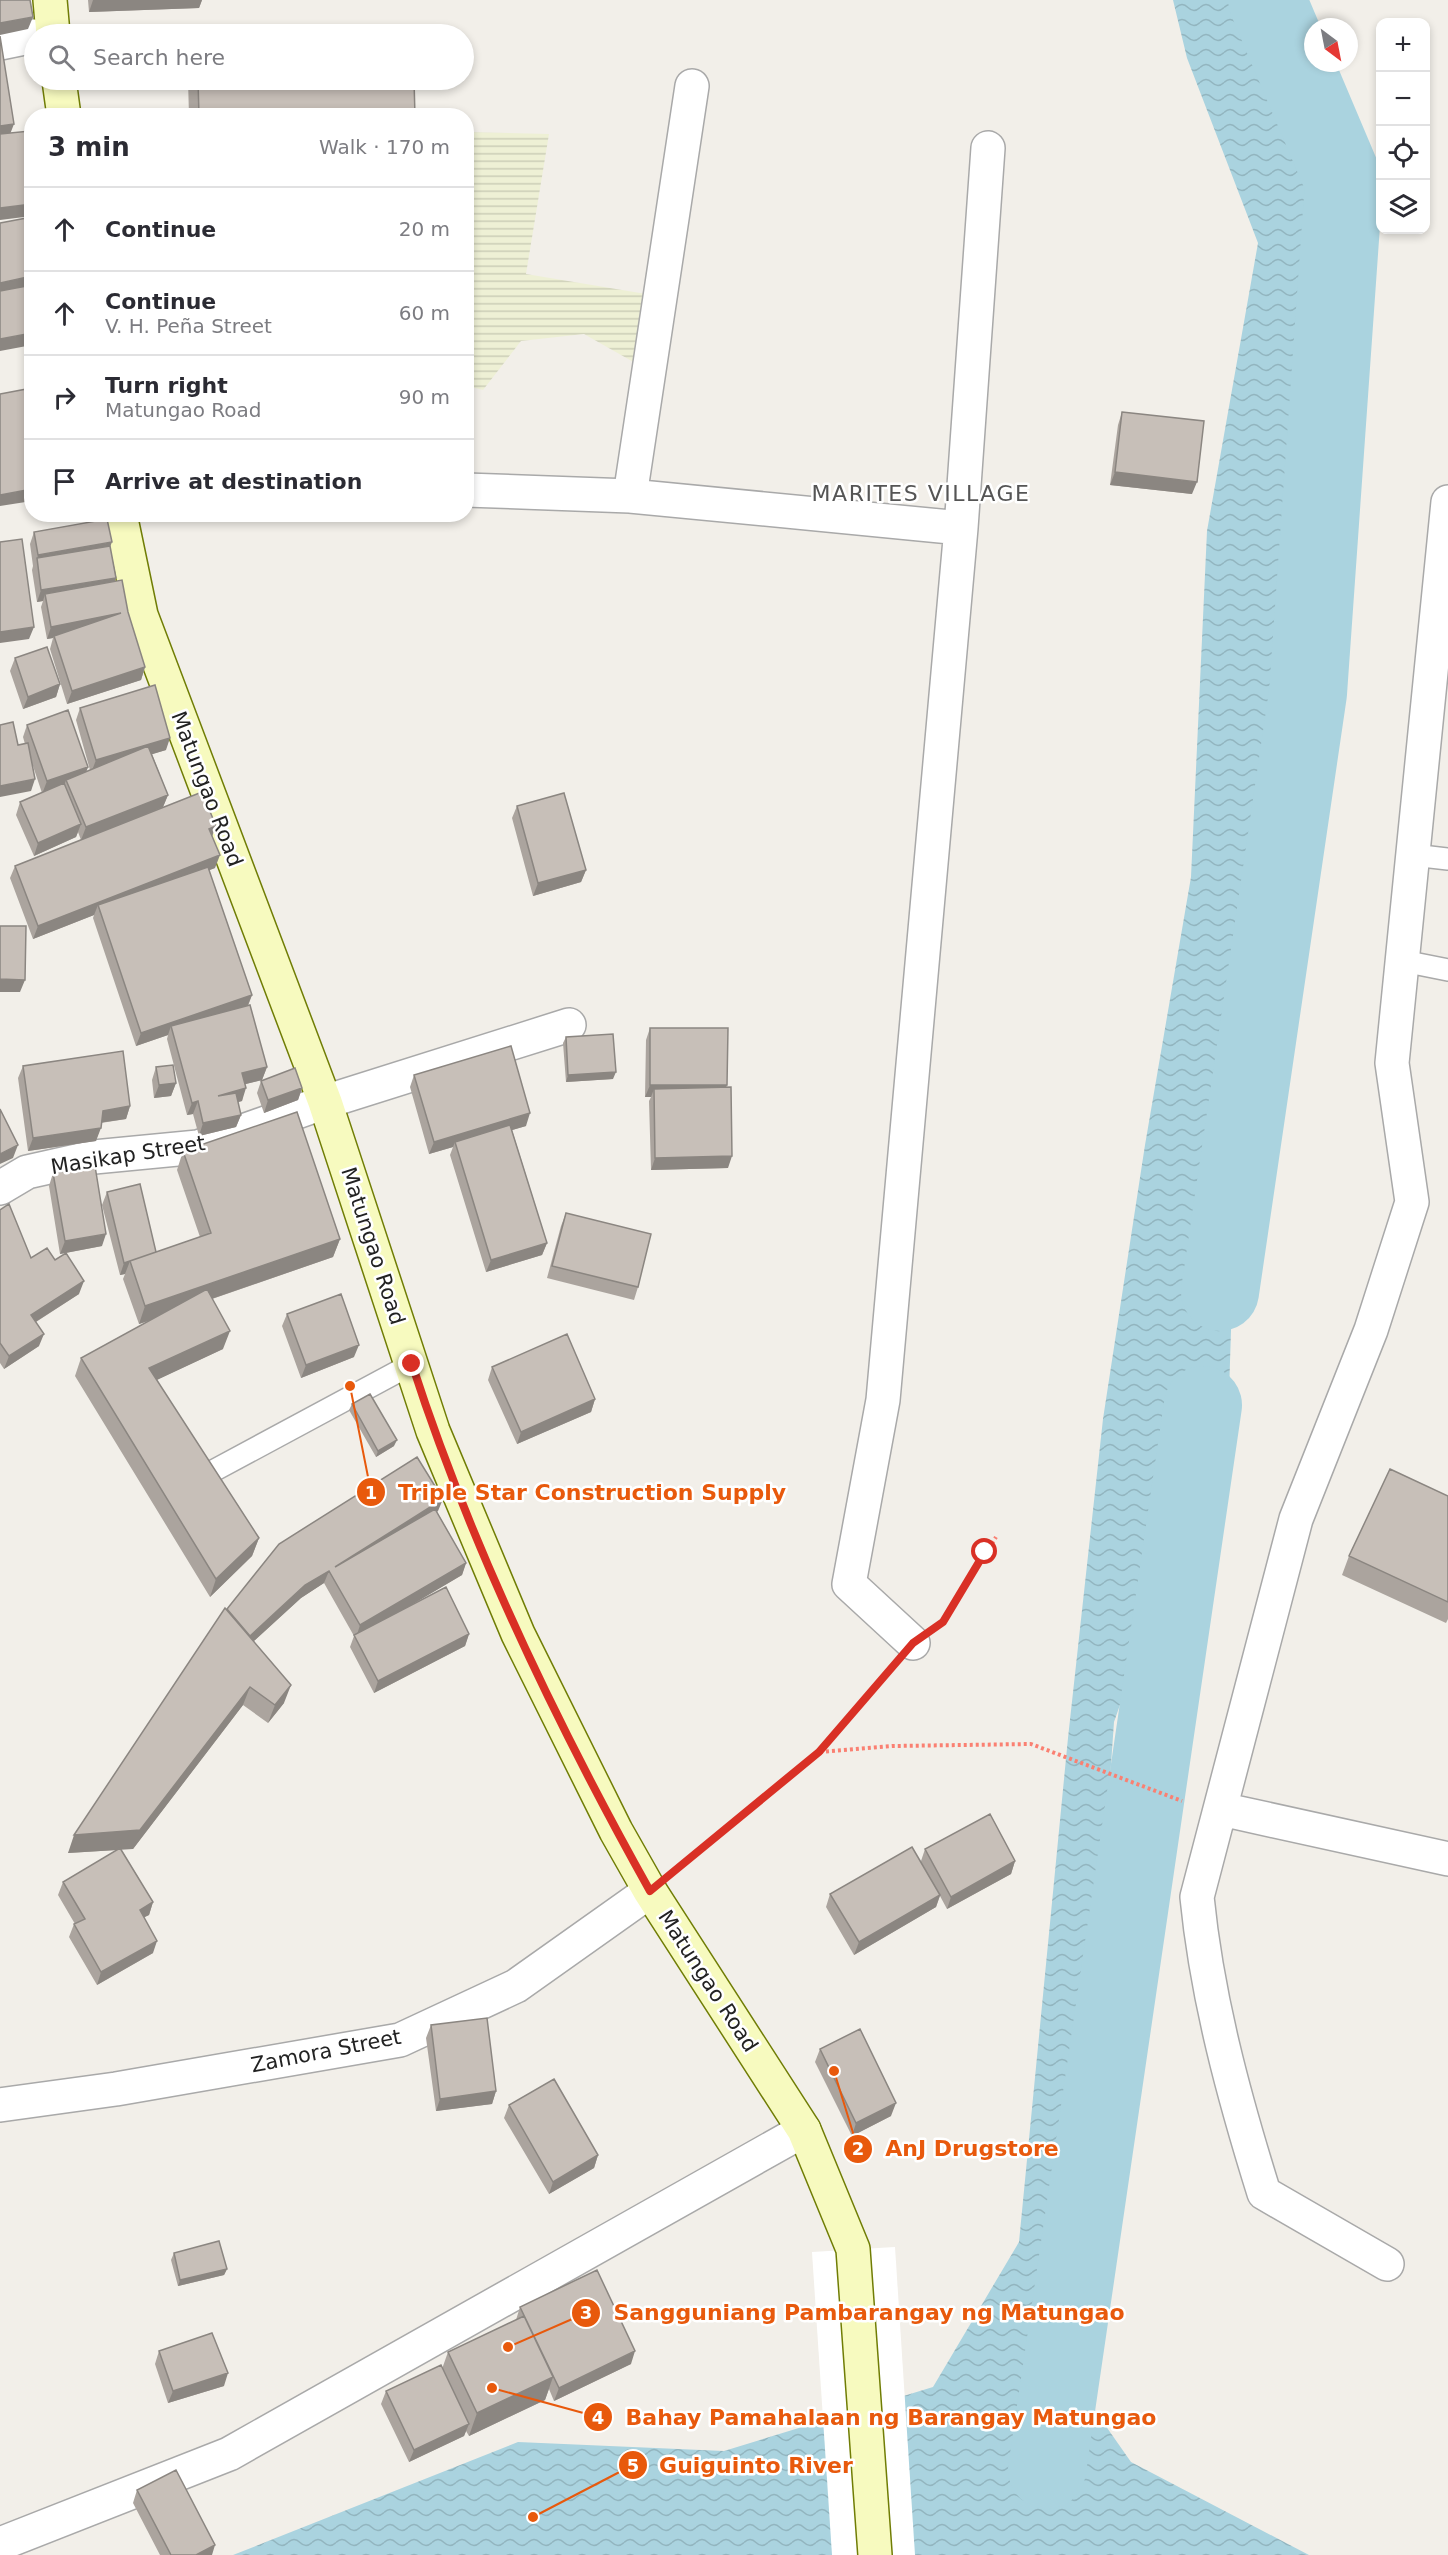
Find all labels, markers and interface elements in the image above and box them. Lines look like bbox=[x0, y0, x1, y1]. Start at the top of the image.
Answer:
north arrow bbox=[1304, 18, 1358, 72]
map controls bbox=[1376, 18, 1430, 234]
button: + bbox=[1376, 18, 1430, 72]
search box bbox=[24, 24, 474, 90]
icon: search bbox=[45, 41, 78, 74]
text: Search here bbox=[93, 45, 225, 70]
button: − bbox=[1376, 72, 1430, 126]
button: locate bbox=[1376, 126, 1430, 180]
text: 3 min bbox=[48, 132, 130, 162]
text: Walk · 170 m bbox=[319, 135, 450, 159]
button: layers bbox=[1376, 180, 1430, 234]
icon: ahead bbox=[48, 213, 81, 246]
text: Continue bbox=[105, 217, 216, 242]
text: 20 m bbox=[399, 217, 450, 241]
text: Continue bbox=[105, 289, 216, 314]
icon: ahead bbox=[48, 297, 81, 330]
text: 60 m bbox=[399, 301, 450, 325]
text: V. H. Peña Street bbox=[105, 314, 272, 338]
text: Turn right bbox=[105, 373, 228, 398]
icon: right bbox=[48, 381, 81, 414]
text: 90 m bbox=[399, 385, 450, 409]
text: Matungao Road bbox=[105, 398, 261, 422]
icon: arrive bbox=[48, 465, 81, 498]
text: Arrive at destination bbox=[105, 469, 362, 494]
district label: MARITES VILLAGE bbox=[812, 481, 1030, 506]
street label: Matungao Road bbox=[166, 708, 248, 870]
street label: Masikap Street bbox=[49, 1131, 207, 1179]
street label: Matungao Road bbox=[336, 1164, 410, 1328]
route end bbox=[398, 1350, 424, 1376]
callout: Triple Star Construction Supply bbox=[356, 1472, 798, 1512]
text: Triple Star Construction Supply bbox=[398, 1480, 786, 1505]
text: 1 bbox=[365, 1482, 377, 1503]
route start bbox=[971, 1538, 997, 1564]
street label: Matungao Road bbox=[653, 1906, 763, 2056]
street label: Zamora Street bbox=[249, 2025, 403, 2077]
callout: AnJ Drugstore bbox=[843, 2129, 1071, 2169]
text: AnJ Drugstore bbox=[885, 2136, 1059, 2161]
text: 2 bbox=[852, 2138, 864, 2159]
callout: Sangguniang Pambarangay ng Matungao bbox=[571, 2293, 1137, 2333]
text: Sangguniang Pambarangay ng Matungao bbox=[613, 2300, 1125, 2325]
text: 3 bbox=[580, 2302, 592, 2323]
callout: Bahay Pamahalaan ng Barangay Matungao bbox=[583, 2397, 1168, 2437]
text: Bahay Pamahalaan ng Barangay Matungao bbox=[626, 2405, 1156, 2430]
text: 4 bbox=[592, 2407, 604, 2428]
callout: Guiguinto River bbox=[618, 2445, 865, 2485]
text: Guiguinto River bbox=[659, 2453, 853, 2478]
text: 5 bbox=[627, 2455, 639, 2476]

